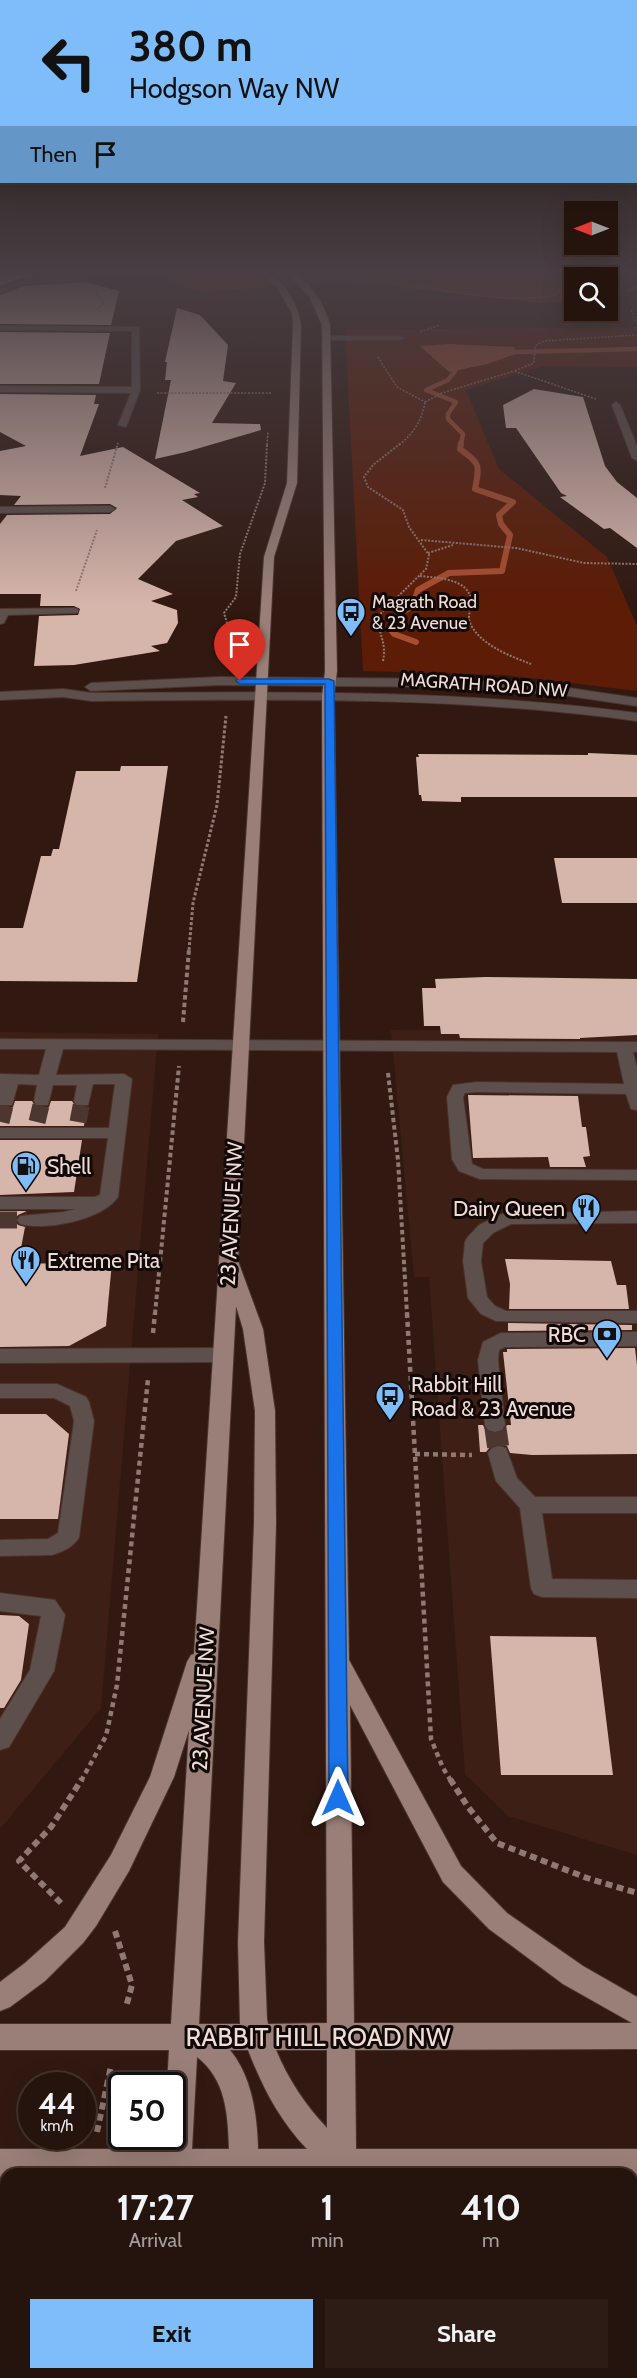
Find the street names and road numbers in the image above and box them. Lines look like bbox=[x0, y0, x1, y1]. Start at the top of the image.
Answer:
street label: MAGRATH ROAD NW bbox=[400, 668, 568, 702]
street label: 23 AVENUE NW bbox=[215, 1141, 247, 1287]
street label: 23 AVENUE NW bbox=[187, 1626, 219, 1772]
street label: RABBIT HILL ROAD NW bbox=[185, 2021, 451, 2053]

